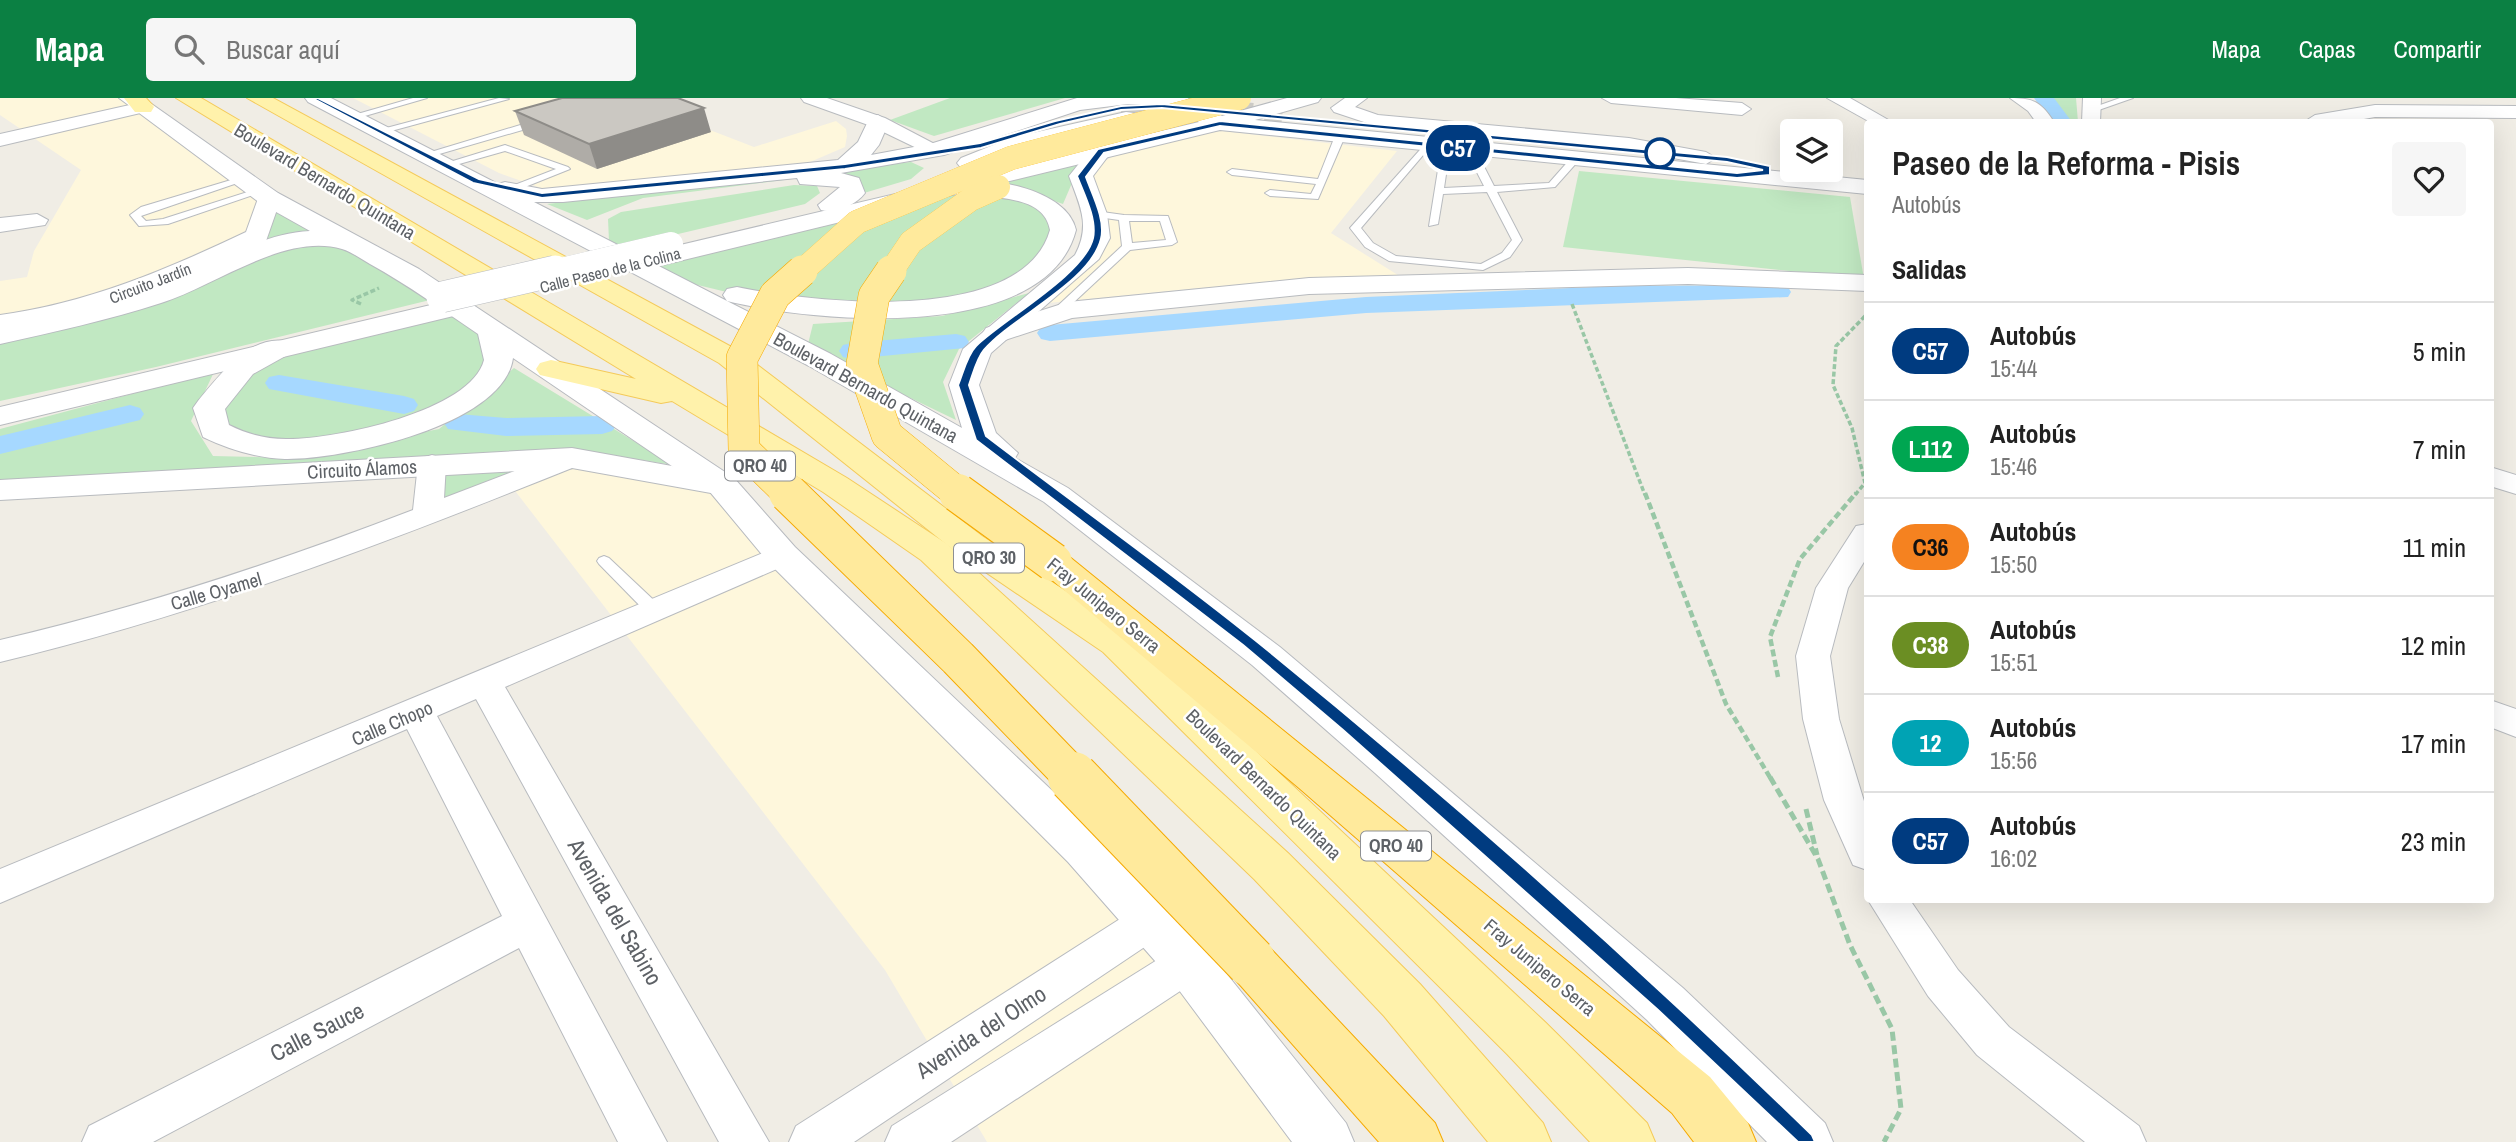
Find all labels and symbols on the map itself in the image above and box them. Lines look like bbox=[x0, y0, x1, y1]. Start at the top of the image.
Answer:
street label: Boulevard Bernardo Quintana bbox=[230, 117, 421, 246]
line badge: C57 bbox=[1418, 125, 1498, 171]
unlabelled marker bbox=[1645, 138, 1675, 168]
street label: Calle Paseo de la Colina bbox=[537, 242, 683, 298]
street label: Circuito Jardín bbox=[106, 257, 194, 309]
street label: Boulevard Bernardo Quintana bbox=[769, 325, 963, 449]
road number: QRO 40 bbox=[725, 452, 795, 480]
street label: Circuito Álamos bbox=[306, 453, 418, 485]
road number: QRO 30 bbox=[954, 544, 1024, 572]
street label: Fray Junipero Serra bbox=[1042, 551, 1166, 659]
street label: Calle Oyamel bbox=[167, 566, 265, 616]
street label: Calle Chopo bbox=[347, 694, 437, 752]
street label: Boulevard Bernardo Quintana bbox=[1181, 703, 1348, 865]
street label: Avenida del Sabino bbox=[560, 832, 670, 991]
road number: QRO 40 bbox=[1361, 832, 1431, 860]
street label: Fray Junipero Serra bbox=[1479, 913, 1602, 1022]
street label: Avenida del Olmo bbox=[909, 978, 1052, 1086]
street label: Calle Sauce bbox=[264, 995, 369, 1068]

